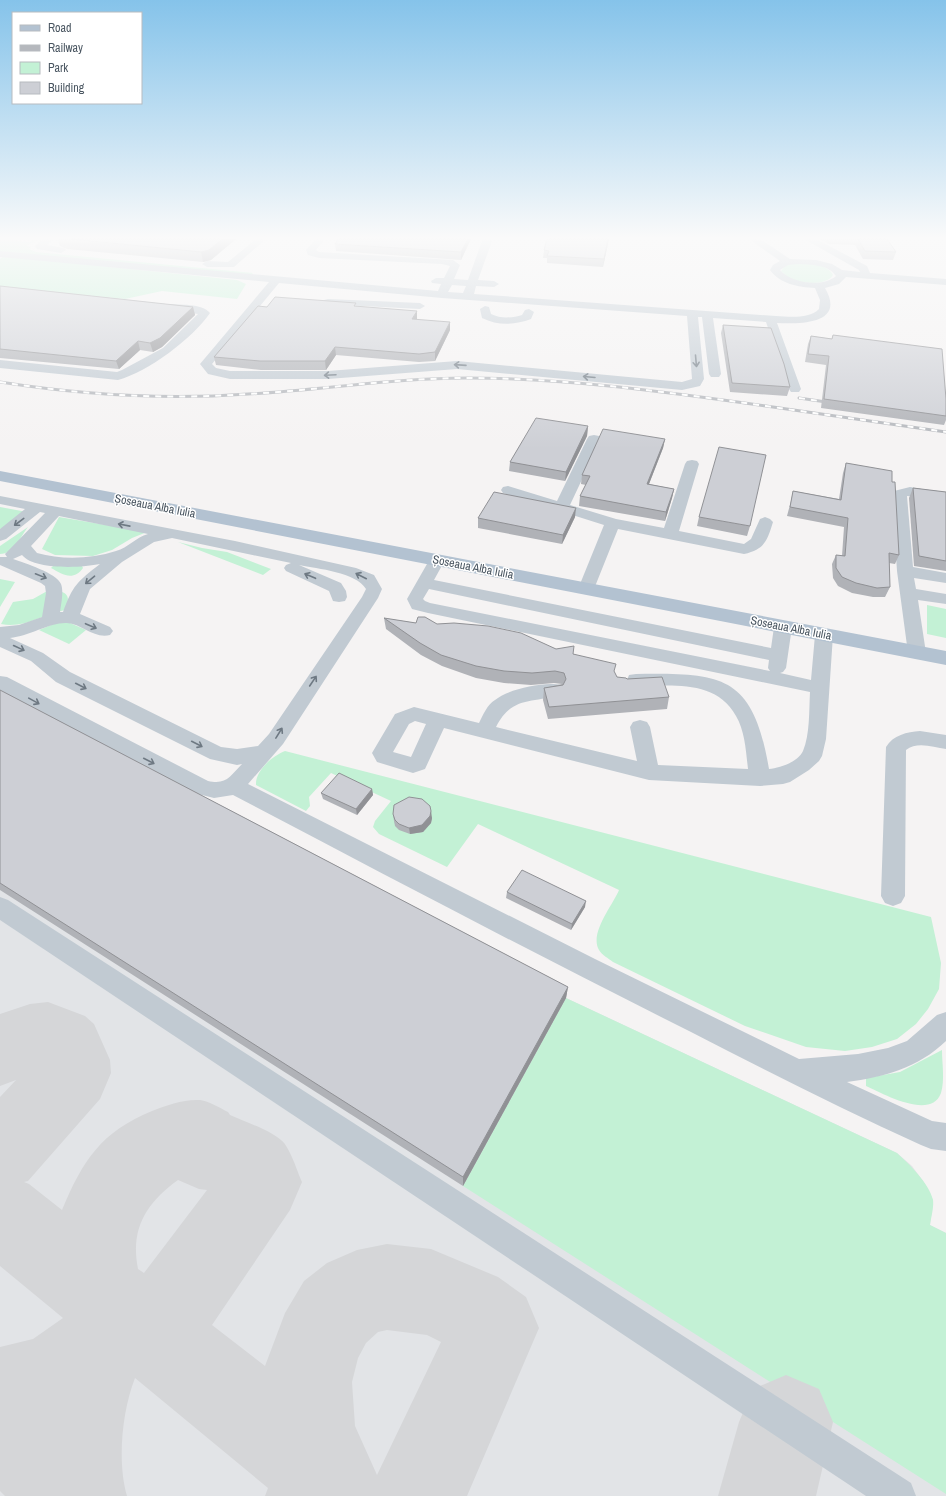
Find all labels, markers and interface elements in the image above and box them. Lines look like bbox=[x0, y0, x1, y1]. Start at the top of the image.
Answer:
legend bbox=[12, 12, 142, 104]
text: Road bbox=[48, 20, 72, 36]
text: Railway bbox=[48, 40, 83, 56]
text: Park bbox=[48, 60, 68, 76]
text: Building bbox=[48, 80, 85, 96]
one-way arrow bbox=[693, 354, 700, 367]
one-way arrow bbox=[454, 362, 467, 369]
one-way arrow bbox=[324, 371, 337, 378]
one-way arrow bbox=[583, 373, 596, 381]
street label: Șoseaua Alba Iulia bbox=[113, 490, 197, 522]
one-way arrow bbox=[14, 518, 25, 526]
one-way arrow bbox=[118, 520, 131, 528]
street label: Șoseaua Alba Iulia bbox=[431, 551, 515, 583]
one-way arrow bbox=[304, 571, 316, 579]
one-way arrow bbox=[356, 571, 368, 579]
one-way arrow bbox=[34, 573, 46, 581]
one-way arrow bbox=[85, 575, 96, 584]
street label: Șoseaua Alba Iulia bbox=[749, 612, 833, 644]
one-way arrow bbox=[84, 623, 96, 630]
one-way arrow bbox=[12, 645, 24, 652]
one-way arrow bbox=[309, 676, 317, 687]
one-way arrow bbox=[75, 683, 87, 690]
one-way arrow bbox=[28, 697, 40, 705]
one-way arrow bbox=[276, 727, 284, 739]
one-way arrow bbox=[191, 741, 203, 749]
one-way arrow bbox=[143, 758, 155, 765]

